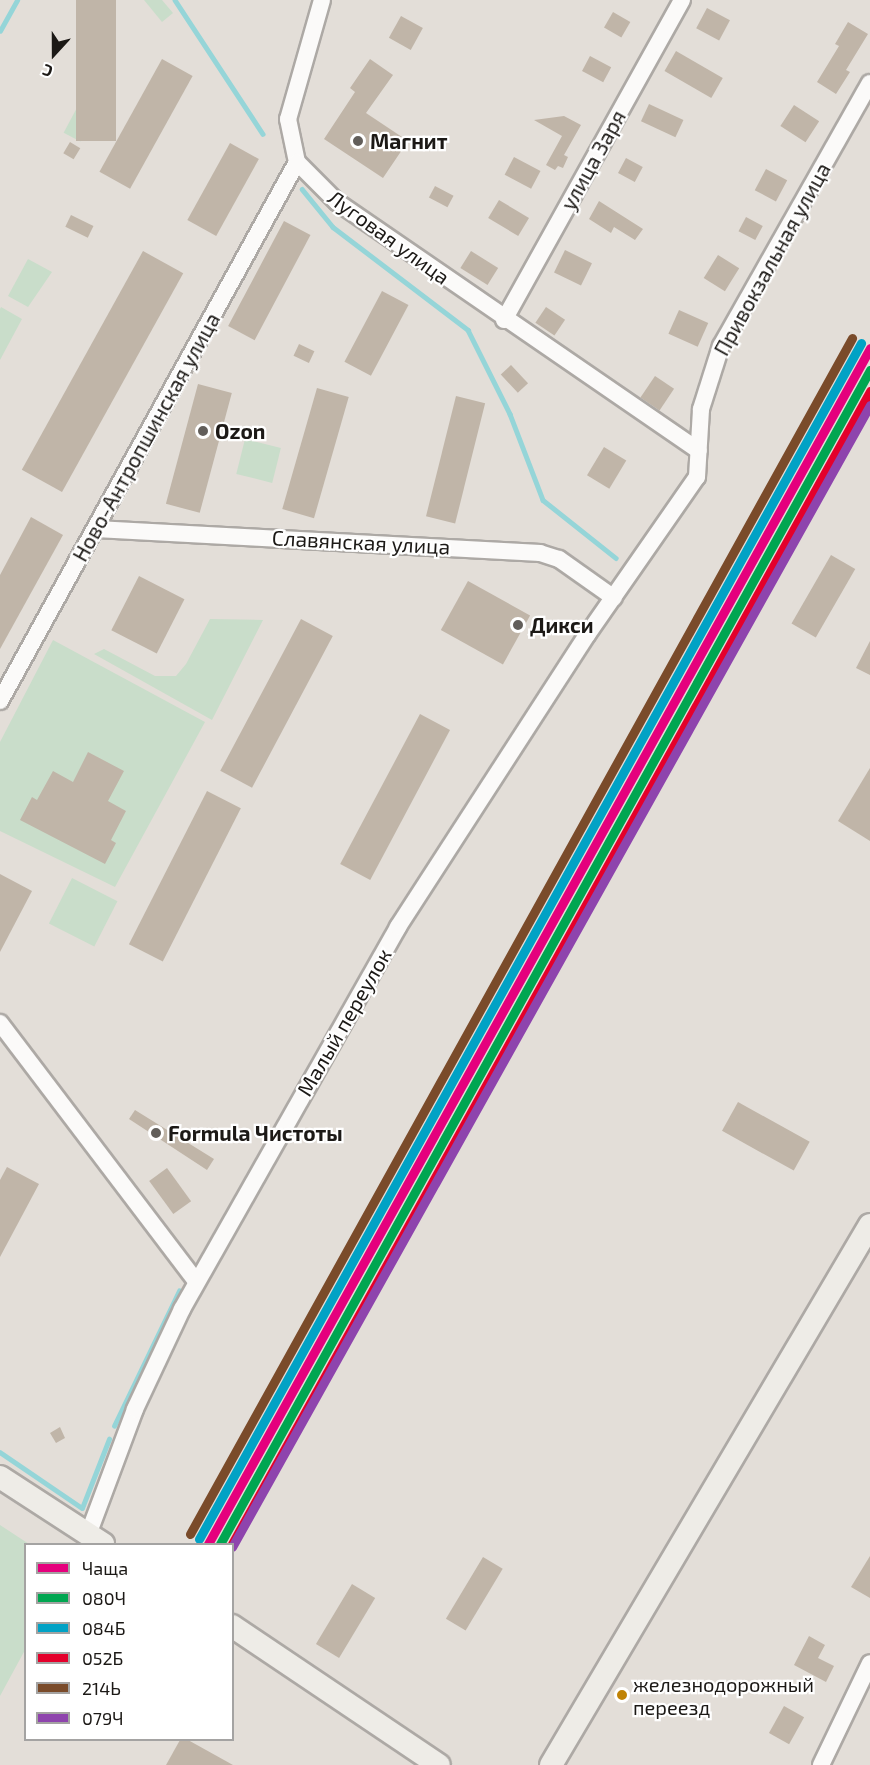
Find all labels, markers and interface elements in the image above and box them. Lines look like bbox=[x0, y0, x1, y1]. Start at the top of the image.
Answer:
north arrow bbox=[24, 24, 84, 84]
text: С bbox=[40, 61, 55, 82]
street label: улица Заря bbox=[555, 106, 631, 214]
place label: Магнит bbox=[370, 128, 447, 154]
marker: Магнит bbox=[351, 134, 365, 148]
street label: Привокзальная улица bbox=[708, 158, 836, 360]
street label: Луговая улица bbox=[323, 184, 455, 290]
street label: Ново-Антропшинская улица bbox=[67, 308, 225, 566]
place label: Ozon bbox=[215, 418, 265, 444]
marker: Ozon bbox=[196, 424, 210, 438]
street label: Славянская улица bbox=[271, 525, 451, 559]
place label: Дикси bbox=[530, 612, 594, 638]
marker: Дикси bbox=[511, 618, 525, 632]
street label: Малый переулок bbox=[291, 944, 397, 1100]
place label: Formula Чистоты bbox=[168, 1120, 343, 1146]
marker: Formula Чистоты bbox=[149, 1126, 163, 1140]
legend bbox=[24, 1543, 234, 1741]
text: Чаща bbox=[82, 1557, 128, 1579]
text: 080Ч bbox=[82, 1587, 126, 1609]
text: 084Б bbox=[82, 1617, 126, 1639]
text: 052Б bbox=[82, 1647, 123, 1669]
place label: железнодорожный переезд bbox=[633, 1672, 814, 1719]
text: 214Ь bbox=[82, 1677, 121, 1699]
marker: железнодорожный переезд bbox=[616, 1689, 628, 1701]
text: 079Ч bbox=[82, 1707, 124, 1729]

